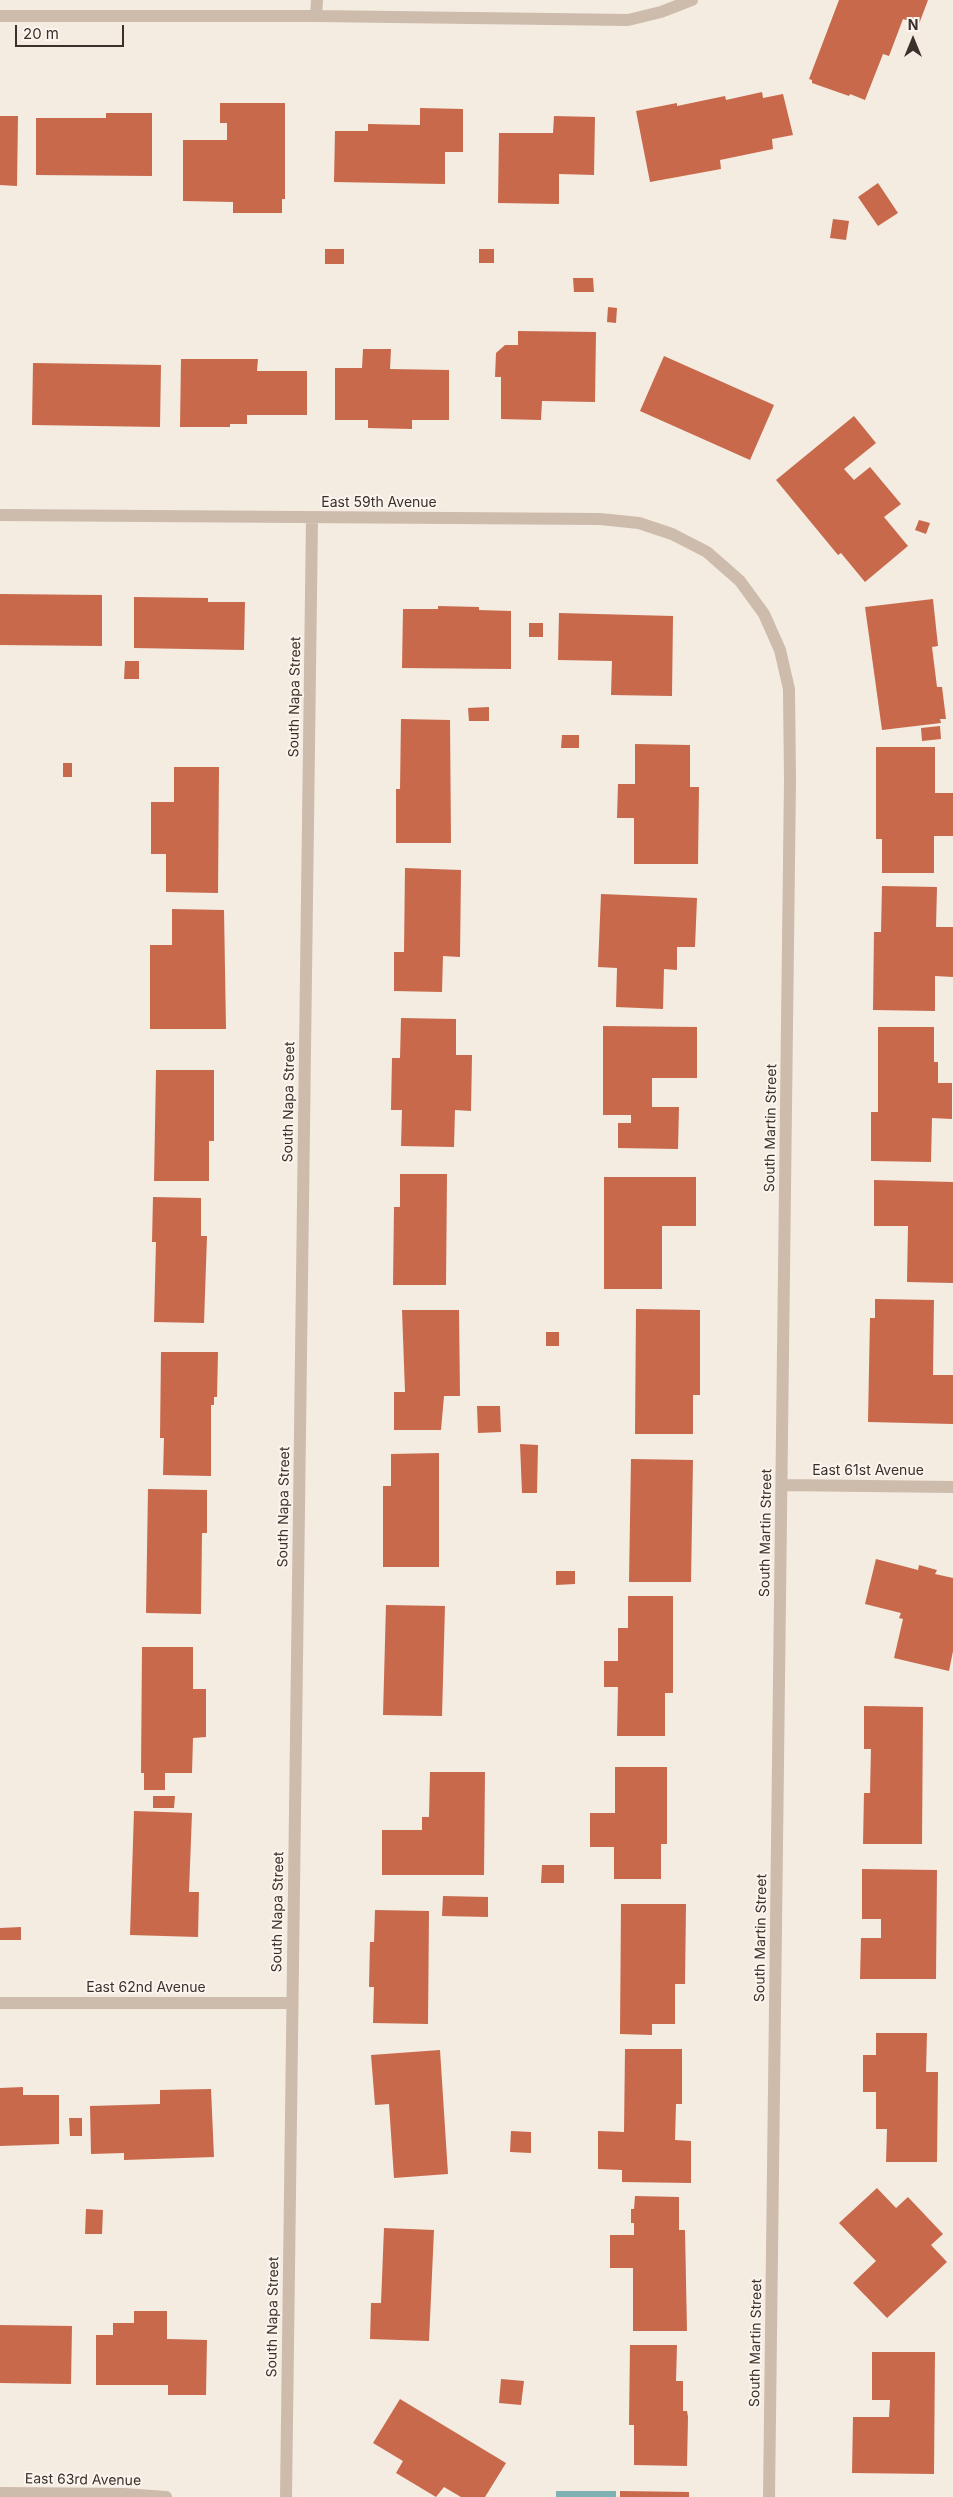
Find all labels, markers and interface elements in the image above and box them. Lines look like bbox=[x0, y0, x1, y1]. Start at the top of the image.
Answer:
scale bar bbox=[18, 15, 126, 47]
north arrow bbox=[888, 15, 938, 65]
text: N bbox=[908, 16, 918, 33]
text: 20 m bbox=[23, 24, 59, 43]
street label: East 59th Avenue bbox=[321, 495, 437, 511]
street label: South Napa Street bbox=[286, 636, 304, 758]
street label: South Napa Street bbox=[280, 1041, 298, 1163]
street label: South Martin Street bbox=[761, 1064, 781, 1192]
street label: South Napa Street bbox=[275, 1446, 293, 1568]
street label: East 61st Avenue bbox=[812, 1463, 924, 1479]
street label: South Martin Street bbox=[756, 1469, 776, 1597]
street label: South Napa Street bbox=[269, 1851, 287, 1973]
street label: South Martin Street bbox=[751, 1874, 771, 2002]
street label: East 62nd Avenue bbox=[86, 1980, 206, 1996]
street label: South Napa Street bbox=[264, 2256, 282, 2378]
street label: South Martin Street bbox=[746, 2279, 766, 2407]
street label: East 63rd Avenue bbox=[25, 2471, 141, 2489]

